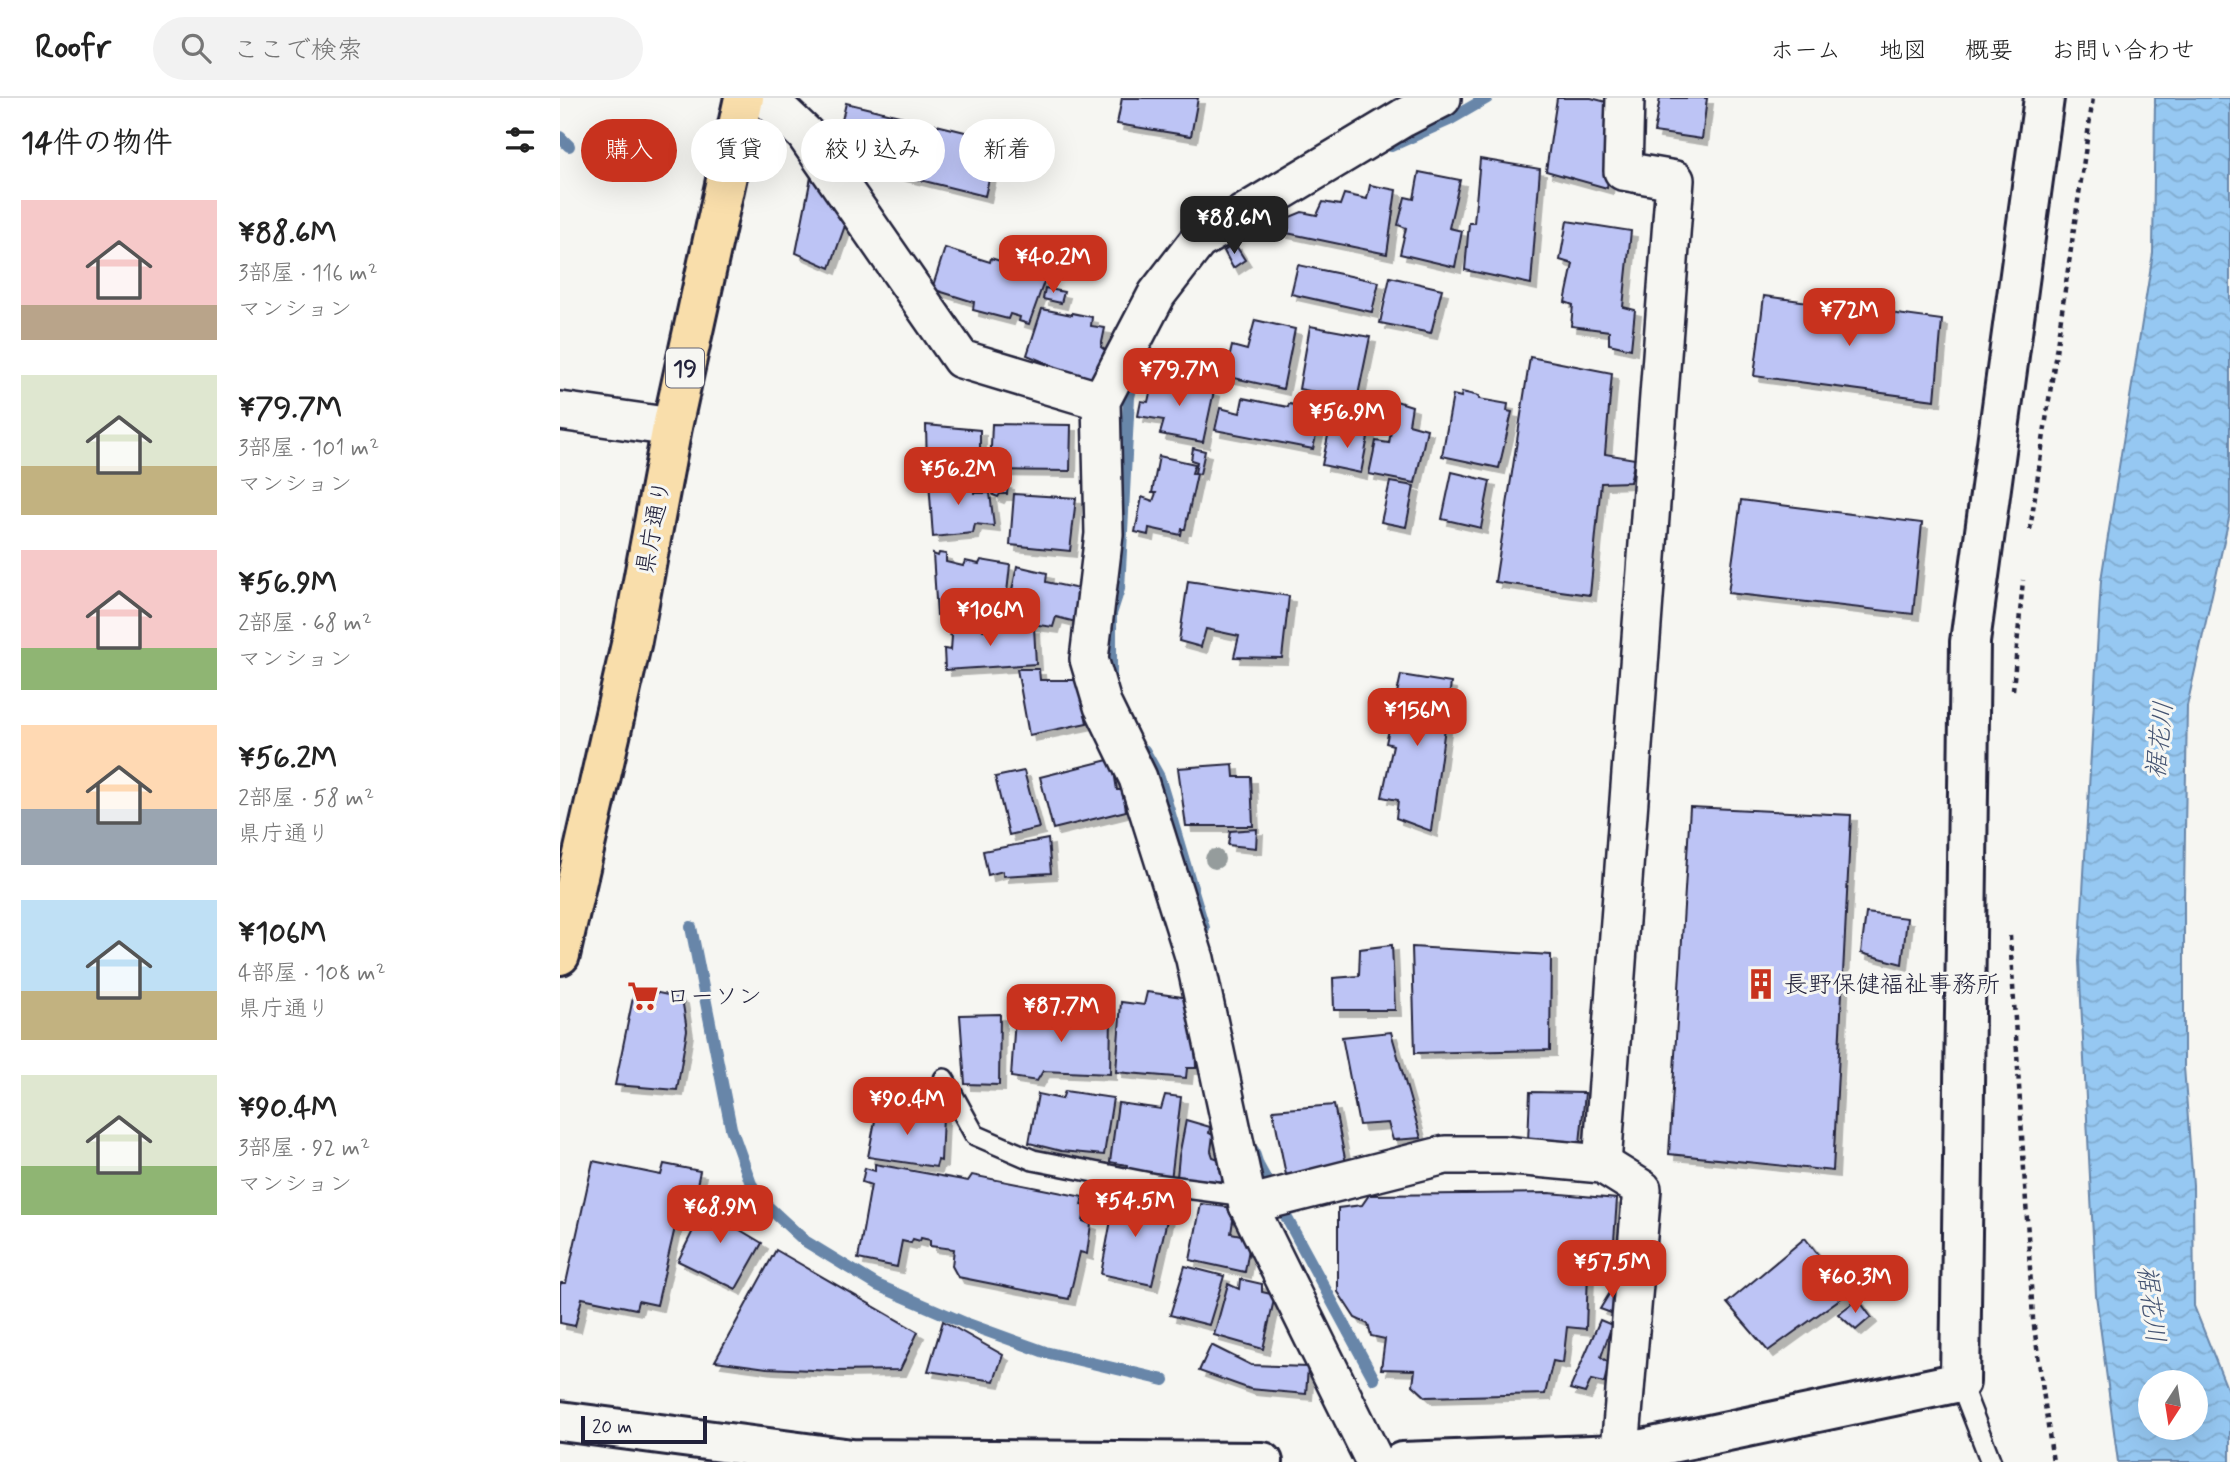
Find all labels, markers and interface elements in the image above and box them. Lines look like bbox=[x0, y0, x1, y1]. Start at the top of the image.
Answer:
search box bbox=[153, 17, 643, 80]
text: Roofr bbox=[35, 26, 111, 70]
icon: search bbox=[177, 29, 215, 67]
text: ここで検索 bbox=[233, 34, 363, 68]
text: ホーム bbox=[1770, 36, 1841, 67]
text: 地図 bbox=[1879, 36, 1927, 67]
text: 概要 bbox=[1965, 36, 2013, 67]
text: お問い合わせ bbox=[2051, 36, 2195, 67]
chip: 購入 bbox=[581, 119, 677, 182]
chip: 賃貸 bbox=[691, 119, 787, 182]
chip: 絞り込み bbox=[801, 119, 945, 182]
chip: 新着 bbox=[959, 119, 1055, 182]
icon: filters bbox=[501, 121, 539, 159]
text: 14件の物件 bbox=[21, 124, 173, 163]
pin: ¥88.6M bbox=[1177, 197, 1291, 256]
text: ¥88.6M bbox=[1196, 204, 1272, 234]
text: ¥88.6M bbox=[238, 214, 337, 253]
icon: home bbox=[77, 228, 161, 312]
pin: ¥40.2M bbox=[996, 236, 1110, 295]
text: ¥40.2M bbox=[1015, 243, 1091, 273]
text: 3部屋 · 116 m² bbox=[238, 259, 378, 289]
pin: ¥72M bbox=[1808, 288, 1890, 348]
text: マンション bbox=[238, 295, 352, 325]
text: ¥72M bbox=[1819, 296, 1879, 326]
road number: 19 bbox=[666, 348, 704, 388]
pin: ¥79.7M bbox=[1122, 348, 1236, 408]
text: ¥79.7M bbox=[1139, 356, 1219, 386]
text: ¥79.7M bbox=[238, 389, 342, 428]
pin: ¥56.9M bbox=[1290, 390, 1404, 450]
text: ¥56.9M bbox=[1309, 398, 1385, 428]
icon: home bbox=[77, 403, 161, 487]
text: 3部屋 · 101 m² bbox=[238, 434, 379, 464]
pin: ¥56.2M bbox=[901, 448, 1015, 507]
text: ¥56.2M bbox=[920, 455, 996, 485]
text: マンション bbox=[238, 470, 352, 500]
street label: 県庁通り bbox=[630, 477, 679, 577]
text: ¥56.9M bbox=[238, 564, 337, 603]
icon: home bbox=[77, 578, 161, 662]
pin: ¥106M bbox=[941, 588, 1039, 648]
text: ¥106M bbox=[956, 596, 1024, 626]
text: 2部屋 · 68 m² bbox=[238, 609, 372, 639]
text: マンション bbox=[238, 645, 352, 675]
pin: ¥156M bbox=[1368, 688, 1466, 748]
text: ¥156M bbox=[1384, 696, 1450, 726]
water label: 裾花川 bbox=[2140, 700, 2182, 781]
text: ¥56.2M bbox=[238, 739, 337, 778]
icon: home bbox=[77, 753, 161, 837]
text: 2部屋 · 58 m² bbox=[238, 784, 374, 814]
text: 県庁通り bbox=[238, 820, 330, 850]
text: ¥106M bbox=[238, 914, 326, 953]
icon: home bbox=[77, 928, 161, 1012]
text: 4部屋 · 108 m² bbox=[238, 959, 386, 989]
building icon: 長野保健福祉事務所 bbox=[1744, 967, 1778, 1001]
place label: 長野保健福祉事務所 bbox=[1784, 970, 2000, 1001]
supermarket icon: ローソン bbox=[626, 979, 660, 1013]
place label: ローソン bbox=[666, 982, 762, 1013]
pin: ¥87.7M bbox=[1004, 984, 1118, 1044]
text: ¥87.7M bbox=[1023, 992, 1099, 1022]
text: 県庁通り bbox=[238, 995, 330, 1025]
pin: ¥90.4M bbox=[850, 1077, 964, 1137]
text: ¥90.4M bbox=[869, 1085, 945, 1115]
text: ¥90.4M bbox=[238, 1089, 337, 1128]
icon: home bbox=[77, 1103, 161, 1187]
text: 3部屋 · 92 m² bbox=[238, 1134, 370, 1164]
text: マンション bbox=[238, 1170, 352, 1200]
pin: ¥54.5M bbox=[1078, 1180, 1192, 1239]
pin: ¥68.9M bbox=[663, 1186, 777, 1245]
text: ¥54.5M bbox=[1095, 1187, 1175, 1217]
text: ¥68.9M bbox=[683, 1193, 757, 1223]
pin: ¥57.5M bbox=[1555, 1240, 1669, 1300]
text: ¥57.5M bbox=[1573, 1248, 1651, 1278]
pin: ¥60.3M bbox=[1798, 1256, 1912, 1315]
text: ¥60.3M bbox=[1818, 1263, 1892, 1293]
water label: 裾花川 bbox=[2128, 1263, 2172, 1345]
north arrow bbox=[2138, 1370, 2208, 1440]
map controls bbox=[2138, 1370, 2208, 1440]
scale bar bbox=[581, 1413, 707, 1445]
text: 20 m bbox=[592, 1415, 632, 1440]

